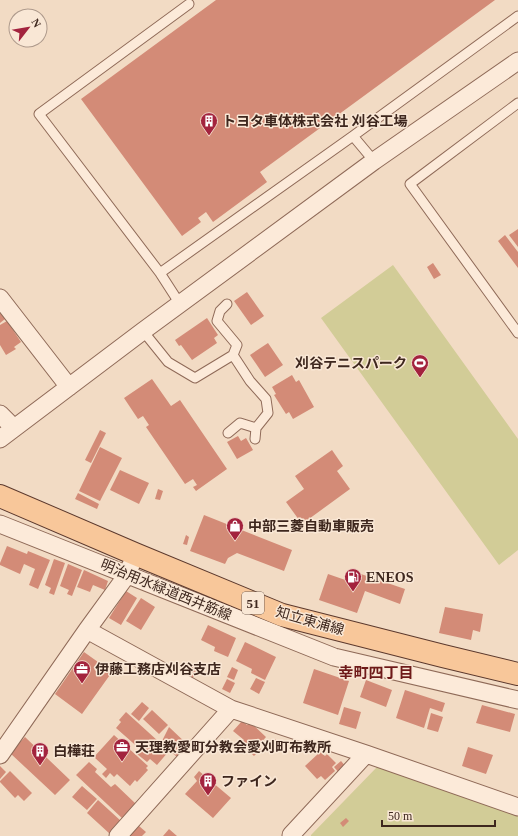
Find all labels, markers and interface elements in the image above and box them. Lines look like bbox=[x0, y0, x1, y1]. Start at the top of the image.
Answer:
north arrow bbox=[8, 8, 48, 48]
text: N bbox=[29, 16, 44, 29]
building icon: トヨタ車体株式会社 刈谷工場 bbox=[199, 111, 219, 136]
place label: トヨタ車体株式会社 刈谷工場 bbox=[222, 113, 408, 129]
sports icon: 刈谷テニスパーク bbox=[410, 353, 430, 378]
place label: 刈谷テニスパーク bbox=[295, 356, 407, 371]
shop icon: 中部三菱自動車販売 bbox=[225, 516, 245, 541]
place label: 中部三菱自動車販売 bbox=[248, 519, 374, 534]
street label: 明治用水緑道西井筋線 bbox=[98, 556, 234, 623]
fuel station icon: ENEOS bbox=[343, 567, 363, 592]
place label: ENEOS bbox=[366, 570, 414, 585]
road number: 51 bbox=[242, 592, 264, 614]
street label: 知立東浦線 bbox=[274, 604, 346, 638]
office icon: 伊藤工務店刈谷支店 bbox=[72, 659, 92, 684]
place label: 伊藤工務店刈谷支店 bbox=[95, 662, 221, 677]
district label: 幸町四丁目 bbox=[338, 665, 414, 681]
office icon: 天理教愛町分教会愛刈町布教所 bbox=[112, 737, 132, 762]
place label: 天理教愛町分教会愛刈町布教所 bbox=[135, 740, 331, 755]
building icon: 白樺荘 bbox=[30, 741, 50, 766]
place label: 白樺荘 bbox=[53, 744, 95, 759]
building icon: ファイン bbox=[198, 771, 218, 796]
place label: ファイン bbox=[221, 774, 277, 789]
scale bar bbox=[382, 802, 495, 828]
text: 50 m bbox=[388, 809, 413, 823]

